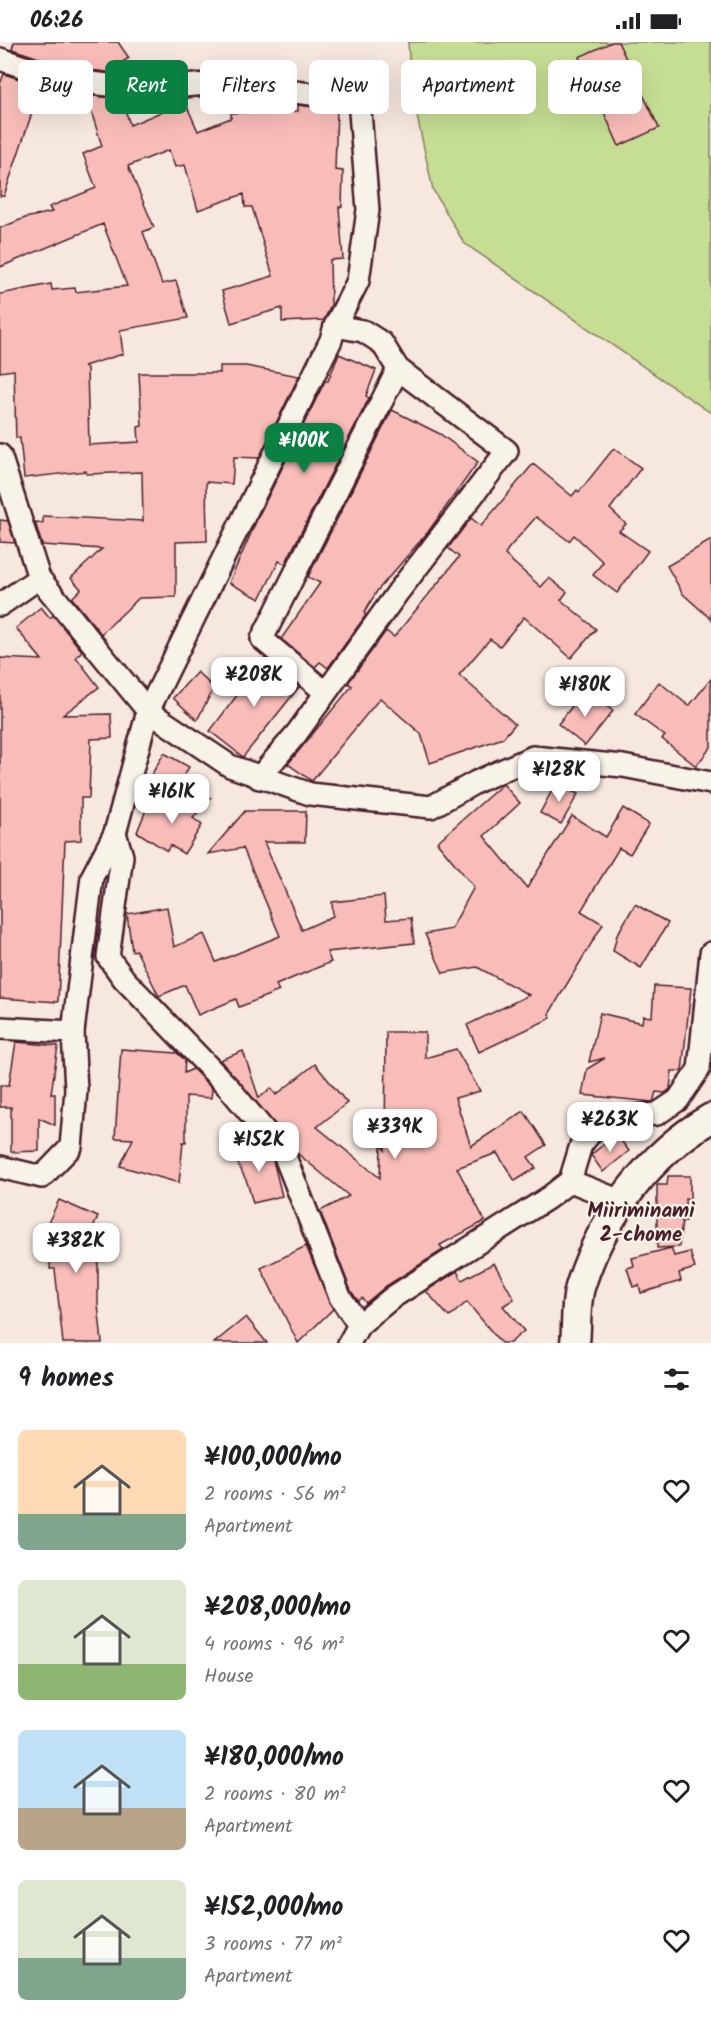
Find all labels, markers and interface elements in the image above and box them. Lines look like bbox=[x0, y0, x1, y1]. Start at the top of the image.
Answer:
text: 06:26 bbox=[30, 4, 83, 39]
chip: Buy bbox=[18, 60, 93, 114]
chip: Rent bbox=[105, 60, 188, 114]
chip: Filters bbox=[200, 60, 297, 114]
chip: New bbox=[309, 60, 389, 114]
chip: Apartment bbox=[401, 60, 536, 114]
chip: House bbox=[548, 60, 642, 114]
pin: ¥100K bbox=[262, 423, 346, 474]
text: ¥100K bbox=[279, 426, 329, 458]
pin: ¥208K bbox=[212, 657, 296, 708]
text: ¥208K bbox=[225, 660, 283, 692]
pin: ¥180K bbox=[543, 667, 627, 718]
text: ¥180K bbox=[559, 670, 611, 702]
pin: ¥128K bbox=[517, 752, 601, 803]
text: ¥128K bbox=[532, 755, 586, 787]
pin: ¥161K bbox=[130, 774, 214, 825]
text: ¥161K bbox=[148, 777, 196, 809]
pin: ¥263K bbox=[568, 1102, 652, 1153]
text: ¥263K bbox=[581, 1105, 639, 1137]
pin: ¥339K bbox=[353, 1109, 437, 1160]
text: ¥339K bbox=[367, 1112, 423, 1144]
pin: ¥152K bbox=[217, 1122, 301, 1173]
text: ¥152K bbox=[233, 1125, 285, 1157]
district label: Miiriminami 2-chome bbox=[587, 1195, 695, 1252]
pin: ¥382K bbox=[34, 1223, 118, 1274]
text: ¥382K bbox=[47, 1226, 105, 1258]
text: 9 homes bbox=[18, 1358, 114, 1400]
icon: filters bbox=[660, 1363, 693, 1396]
text: ¥100,000/mo bbox=[204, 1437, 342, 1479]
icon: home bbox=[66, 1454, 138, 1526]
icon: heart bbox=[660, 1474, 693, 1507]
text: 2 rooms · 56 m² bbox=[204, 1479, 346, 1511]
text: Apartment bbox=[204, 1511, 293, 1543]
text: ¥208,000/mo bbox=[204, 1587, 351, 1629]
icon: home bbox=[66, 1604, 138, 1676]
icon: heart bbox=[660, 1624, 693, 1657]
text: 4 rooms · 96 m² bbox=[204, 1629, 344, 1661]
text: House bbox=[204, 1661, 254, 1693]
text: ¥180,000/mo bbox=[204, 1737, 344, 1779]
icon: home bbox=[66, 1754, 138, 1826]
icon: heart bbox=[660, 1774, 693, 1807]
text: 2 rooms · 80 m² bbox=[204, 1779, 346, 1811]
text: Apartment bbox=[204, 1811, 293, 1843]
text: ¥152,000/mo bbox=[204, 1887, 343, 1929]
icon: home bbox=[66, 1904, 138, 1976]
icon: heart bbox=[660, 1924, 693, 1957]
text: 3 rooms · 77 m² bbox=[204, 1929, 342, 1961]
text: Apartment bbox=[204, 1961, 293, 1993]

